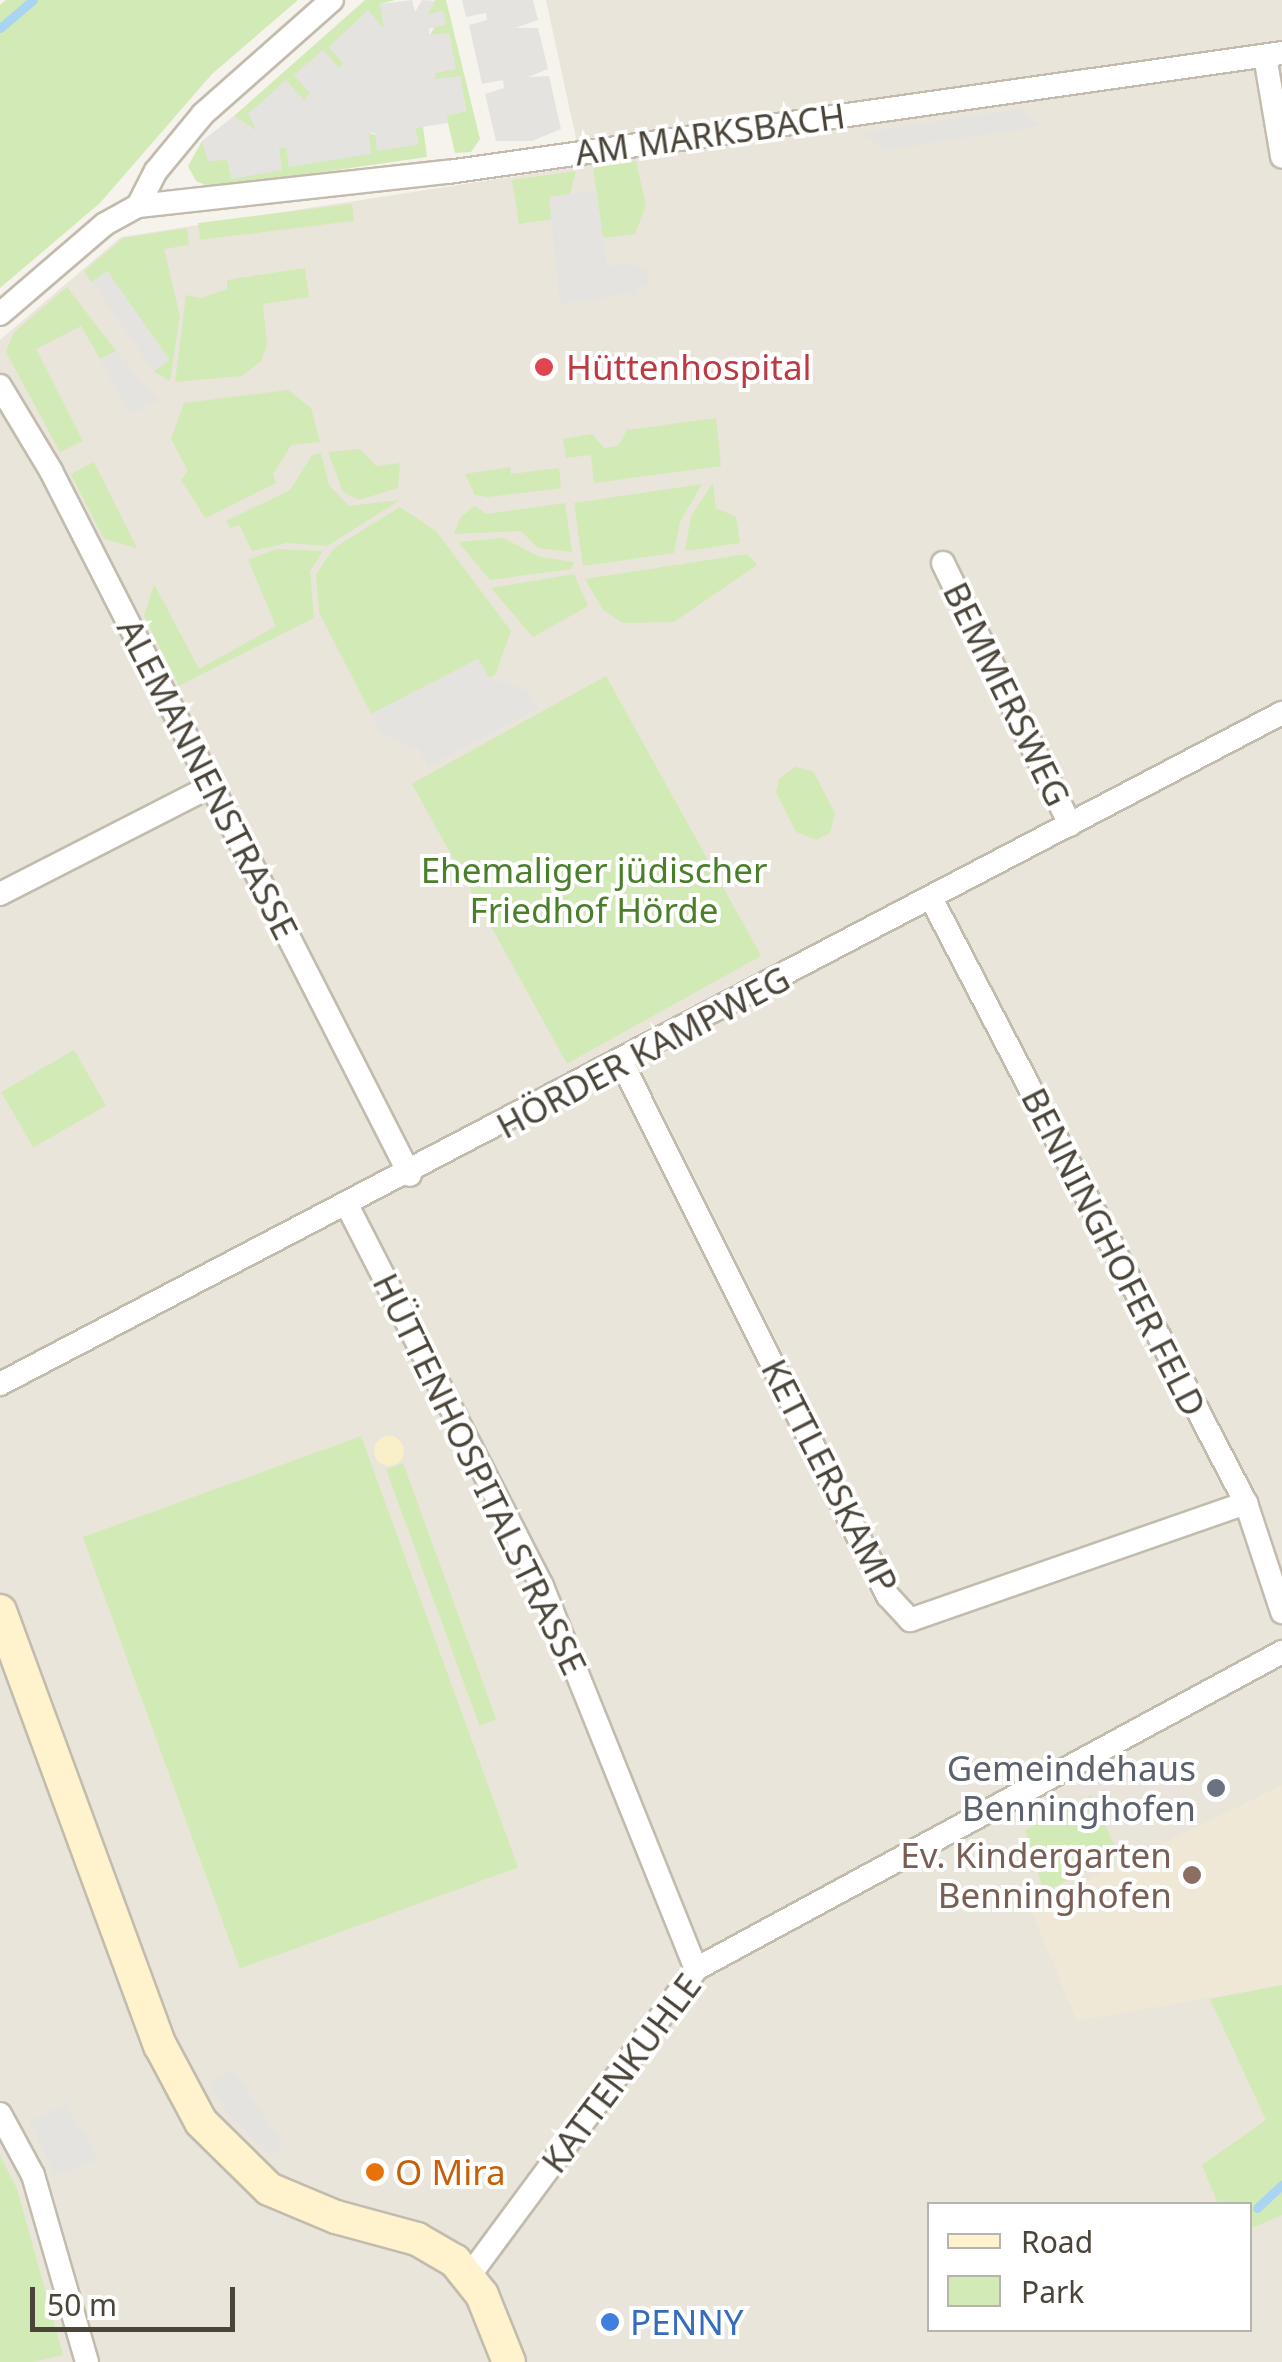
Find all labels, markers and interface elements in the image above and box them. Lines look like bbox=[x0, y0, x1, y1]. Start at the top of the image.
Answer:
street label: AM MARKSBACH bbox=[572, 94, 848, 174]
place label: Hüttenhospital bbox=[566, 346, 812, 388]
marker: Hüttenhospital bbox=[531, 354, 557, 380]
street label: BEMMERSWEG bbox=[935, 575, 1079, 813]
street label: ALEMANNENSTRASSE bbox=[109, 612, 307, 946]
park label: Ehemaliger jüdischer Friedhof Hörde bbox=[421, 849, 767, 931]
street label: HÖRDER KAMPWEG bbox=[490, 957, 796, 1147]
street label: BENNINGHOFER FELD bbox=[1013, 1081, 1215, 1423]
street label: HÜTTENHOSPITALSTRASSE bbox=[364, 1267, 596, 1681]
street label: KETTLERSKAMP bbox=[753, 1352, 907, 1600]
place label: Gemeindehaus Benninghofen bbox=[947, 1747, 1196, 1829]
marker: Gemeindehaus Benninghofen bbox=[1205, 1777, 1227, 1799]
place label: Ev. Kindergarten Benninghofen bbox=[900, 1834, 1172, 1916]
marker: Ev. Kindergarten Benninghofen bbox=[1181, 1864, 1203, 1886]
street label: KATTENKUHLE bbox=[533, 1965, 709, 2181]
place label: O Mira bbox=[395, 2151, 506, 2193]
marker: O Mira bbox=[364, 2161, 386, 2183]
legend bbox=[927, 2202, 1252, 2332]
text: Road bbox=[1021, 2221, 1093, 2262]
scale bar bbox=[35, 2267, 240, 2329]
text: Park bbox=[1021, 2271, 1084, 2312]
text: 50 m bbox=[47, 2284, 117, 2325]
place label: PENNY bbox=[630, 2301, 744, 2343]
marker: PENNY bbox=[599, 2311, 621, 2333]

